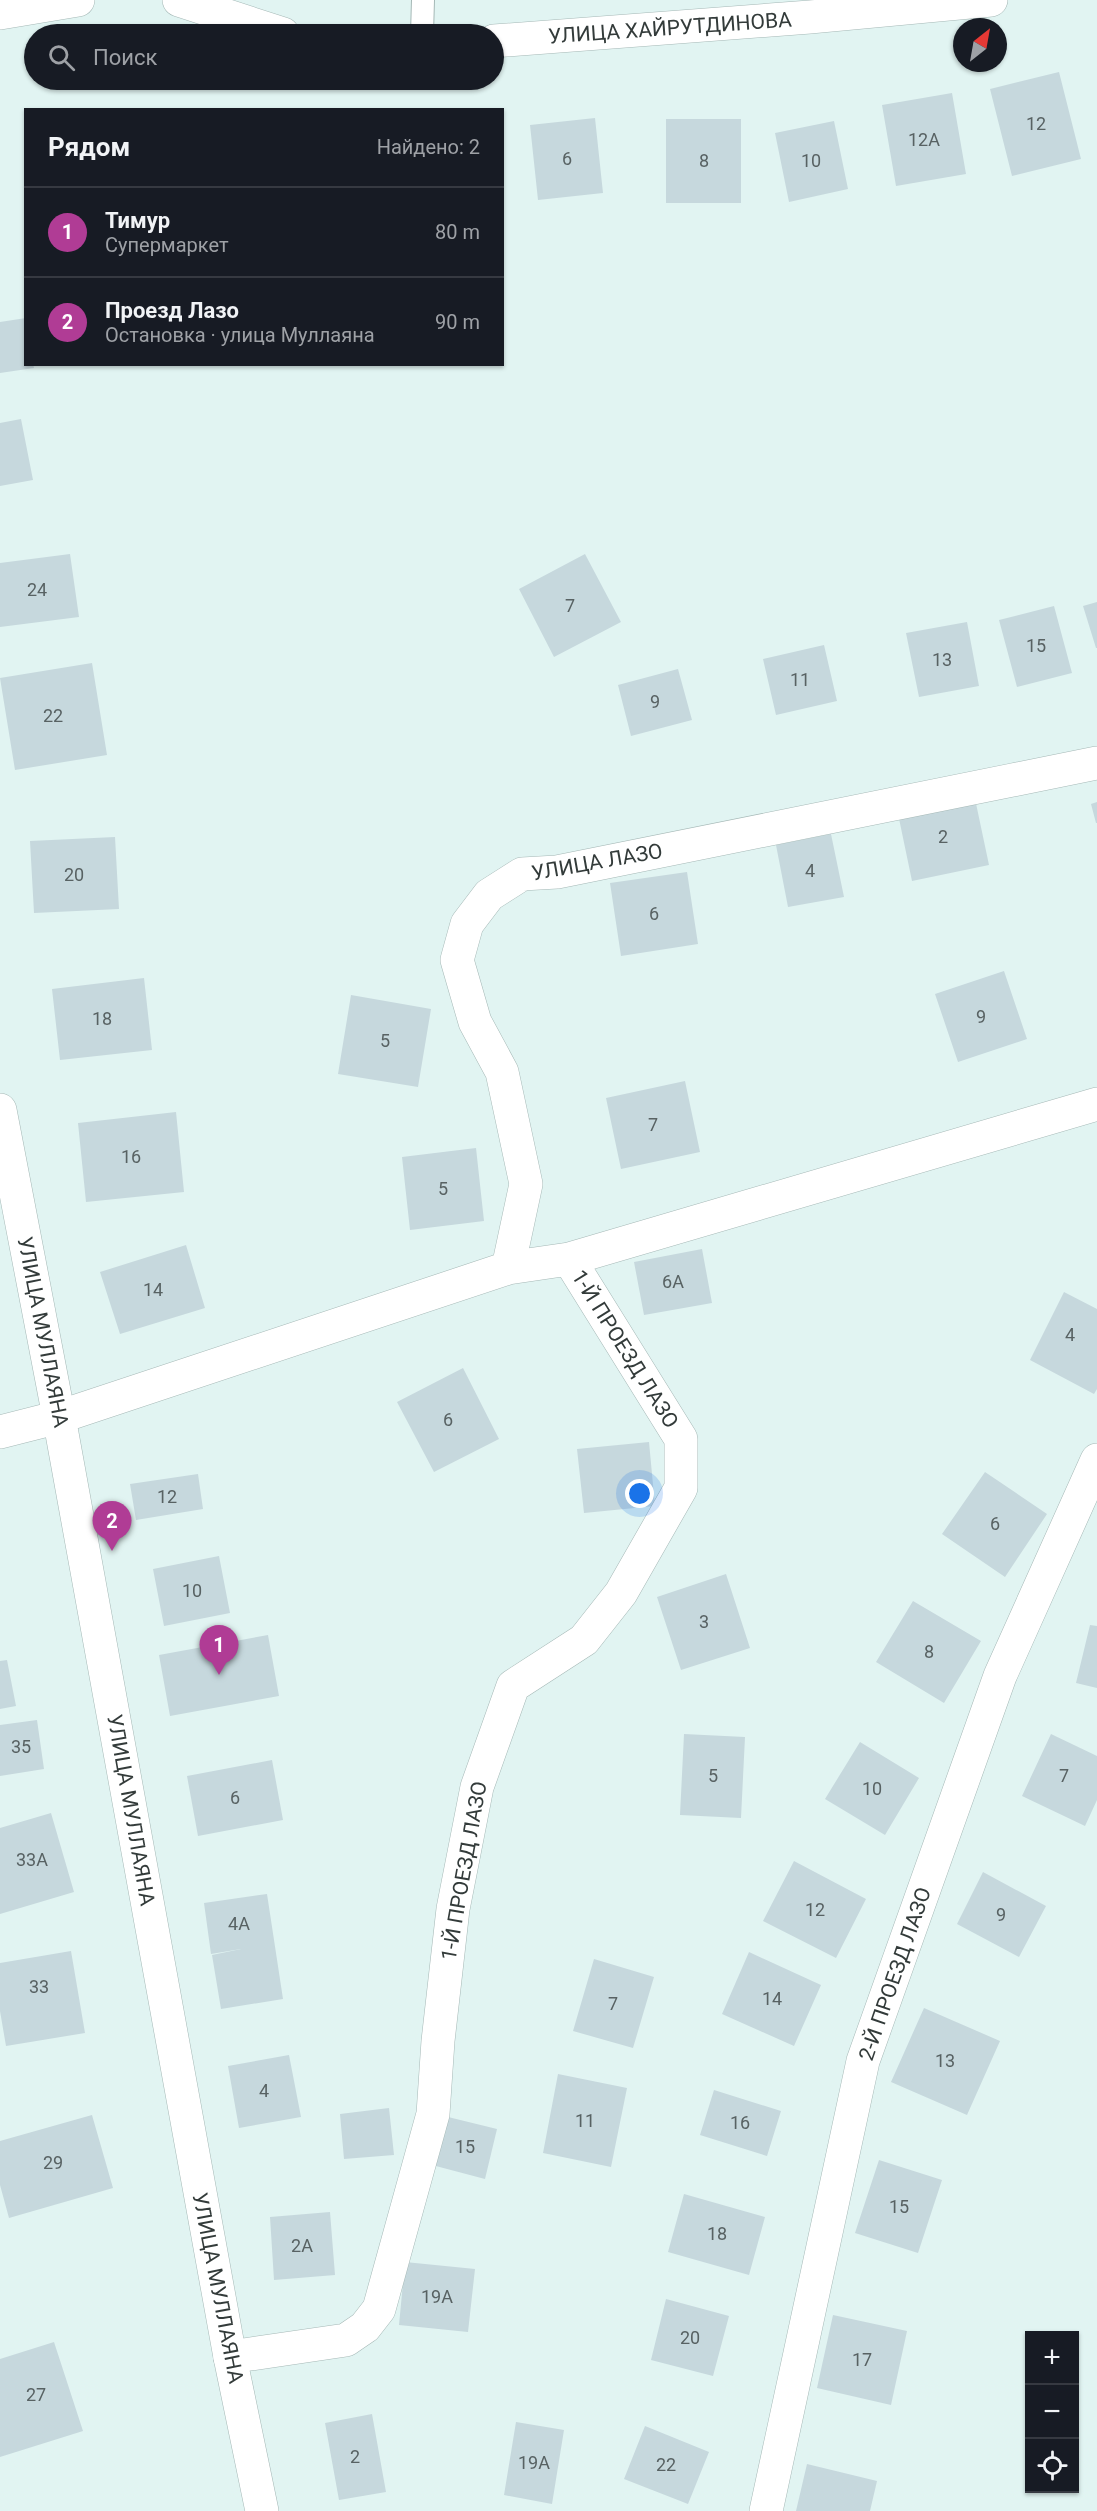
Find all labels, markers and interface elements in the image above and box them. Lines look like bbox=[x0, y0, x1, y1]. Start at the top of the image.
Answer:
street label: УЛИЦА ХАЙРУТДИНОВА bbox=[547, 7, 793, 48]
north arrow bbox=[953, 18, 1007, 72]
search box bbox=[24, 24, 504, 90]
icon: search bbox=[45, 41, 78, 74]
text: Поиск bbox=[93, 45, 157, 70]
house number: 12 bbox=[1026, 113, 1046, 134]
house number: 12А bbox=[908, 129, 940, 150]
text: Рядом bbox=[48, 132, 130, 162]
text: Найдено: 2 bbox=[377, 135, 480, 159]
house number: 6 bbox=[562, 148, 572, 169]
house number: 8 bbox=[699, 150, 709, 171]
house number: 10 bbox=[801, 150, 821, 171]
text: Тимур bbox=[105, 208, 170, 233]
text: 1 bbox=[62, 220, 73, 244]
text: 80 m bbox=[435, 220, 480, 244]
text: Супермаркет bbox=[105, 233, 229, 257]
text: Проезд Лазо bbox=[105, 298, 239, 323]
text: 2 bbox=[62, 310, 73, 334]
text: 90 m bbox=[435, 310, 480, 334]
text: Остановка · улица Муллаяна bbox=[105, 323, 375, 347]
house number: 24 bbox=[27, 579, 47, 600]
house number: 7 bbox=[565, 595, 575, 616]
house number: 15 bbox=[1026, 635, 1046, 656]
house number: 13 bbox=[932, 649, 952, 670]
house number: 11 bbox=[790, 669, 810, 690]
house number: 9 bbox=[650, 691, 660, 712]
house number: 22 bbox=[43, 705, 63, 726]
house number: 2 bbox=[938, 826, 948, 847]
street label: УЛИЦА ЛАЗО bbox=[530, 839, 664, 885]
house number: 4 bbox=[805, 860, 815, 881]
house number: 20 bbox=[64, 864, 84, 885]
house number: 6 bbox=[649, 903, 659, 924]
house number: 9 bbox=[976, 1006, 986, 1027]
house number: 18 bbox=[92, 1008, 112, 1029]
house number: 5 bbox=[380, 1030, 390, 1051]
house number: 7 bbox=[648, 1114, 658, 1135]
house number: 16 bbox=[121, 1146, 141, 1167]
house number: 5 bbox=[438, 1178, 448, 1199]
street label: УЛИЦА МУЛЛАЯНА bbox=[13, 1235, 73, 1430]
street label: 1-Й ПРОЕЗД ЛАЗО bbox=[567, 1266, 683, 1432]
house number: 6А bbox=[662, 1271, 684, 1292]
house number: 14 bbox=[143, 1279, 163, 1300]
house number: 4 bbox=[1065, 1324, 1075, 1345]
house number: 6 bbox=[443, 1409, 453, 1430]
your location bbox=[625, 1479, 654, 1508]
house number: 12 bbox=[157, 1486, 177, 1507]
pin: 2 bbox=[92, 1502, 132, 1551]
house number: 6 bbox=[990, 1513, 1000, 1534]
house number: 10 bbox=[182, 1580, 202, 1601]
house number: 3 bbox=[699, 1611, 709, 1632]
pin: 1 bbox=[200, 1626, 238, 1675]
house number: 8 bbox=[924, 1641, 934, 1662]
street label: УЛИЦА МУЛЛАЯНА bbox=[102, 1712, 160, 1908]
house number: 35 bbox=[11, 1736, 31, 1757]
house number: 5 bbox=[708, 1765, 718, 1786]
house number: 7 bbox=[1059, 1765, 1069, 1786]
house number: 10 bbox=[862, 1778, 882, 1799]
street label: 1-Й ПРОЕЗД ЛАЗО bbox=[436, 1780, 492, 1962]
house number: 6 bbox=[230, 1787, 240, 1808]
house number: 33А bbox=[16, 1849, 48, 1870]
street label: 2-Й ПРОЕЗД ЛАЗО bbox=[854, 1884, 936, 2064]
house number: 12 bbox=[805, 1899, 825, 1920]
house number: 9 bbox=[996, 1904, 1006, 1925]
house number: 4А bbox=[228, 1913, 250, 1934]
house number: 33 bbox=[29, 1976, 49, 1997]
house number: 14 bbox=[762, 1988, 782, 2009]
house number: 7 bbox=[608, 1993, 618, 2014]
house number: 13 bbox=[935, 2050, 955, 2071]
house number: 4 bbox=[259, 2080, 269, 2101]
house number: 11 bbox=[575, 2110, 595, 2131]
house number: 16 bbox=[730, 2112, 750, 2133]
house number: 15 bbox=[455, 2136, 475, 2157]
house number: 29 bbox=[43, 2152, 63, 2173]
street label: УЛИЦА МУЛЛАЯНА bbox=[188, 2191, 248, 2386]
house number: 15 bbox=[889, 2196, 909, 2217]
house number: 18 bbox=[707, 2223, 727, 2244]
house number: 2А bbox=[291, 2235, 313, 2256]
house number: 19А bbox=[421, 2286, 453, 2307]
house number: 20 bbox=[680, 2327, 700, 2348]
map controls bbox=[1025, 2331, 1079, 2493]
button: + bbox=[1025, 2331, 1079, 2385]
house number: 17 bbox=[852, 2349, 872, 2370]
house number: 27 bbox=[26, 2384, 46, 2405]
button: − bbox=[1025, 2385, 1079, 2439]
button: locate bbox=[1025, 2439, 1079, 2493]
house number: 2 bbox=[350, 2446, 360, 2467]
house number: 19А bbox=[518, 2452, 550, 2473]
house number: 22 bbox=[656, 2454, 676, 2475]

